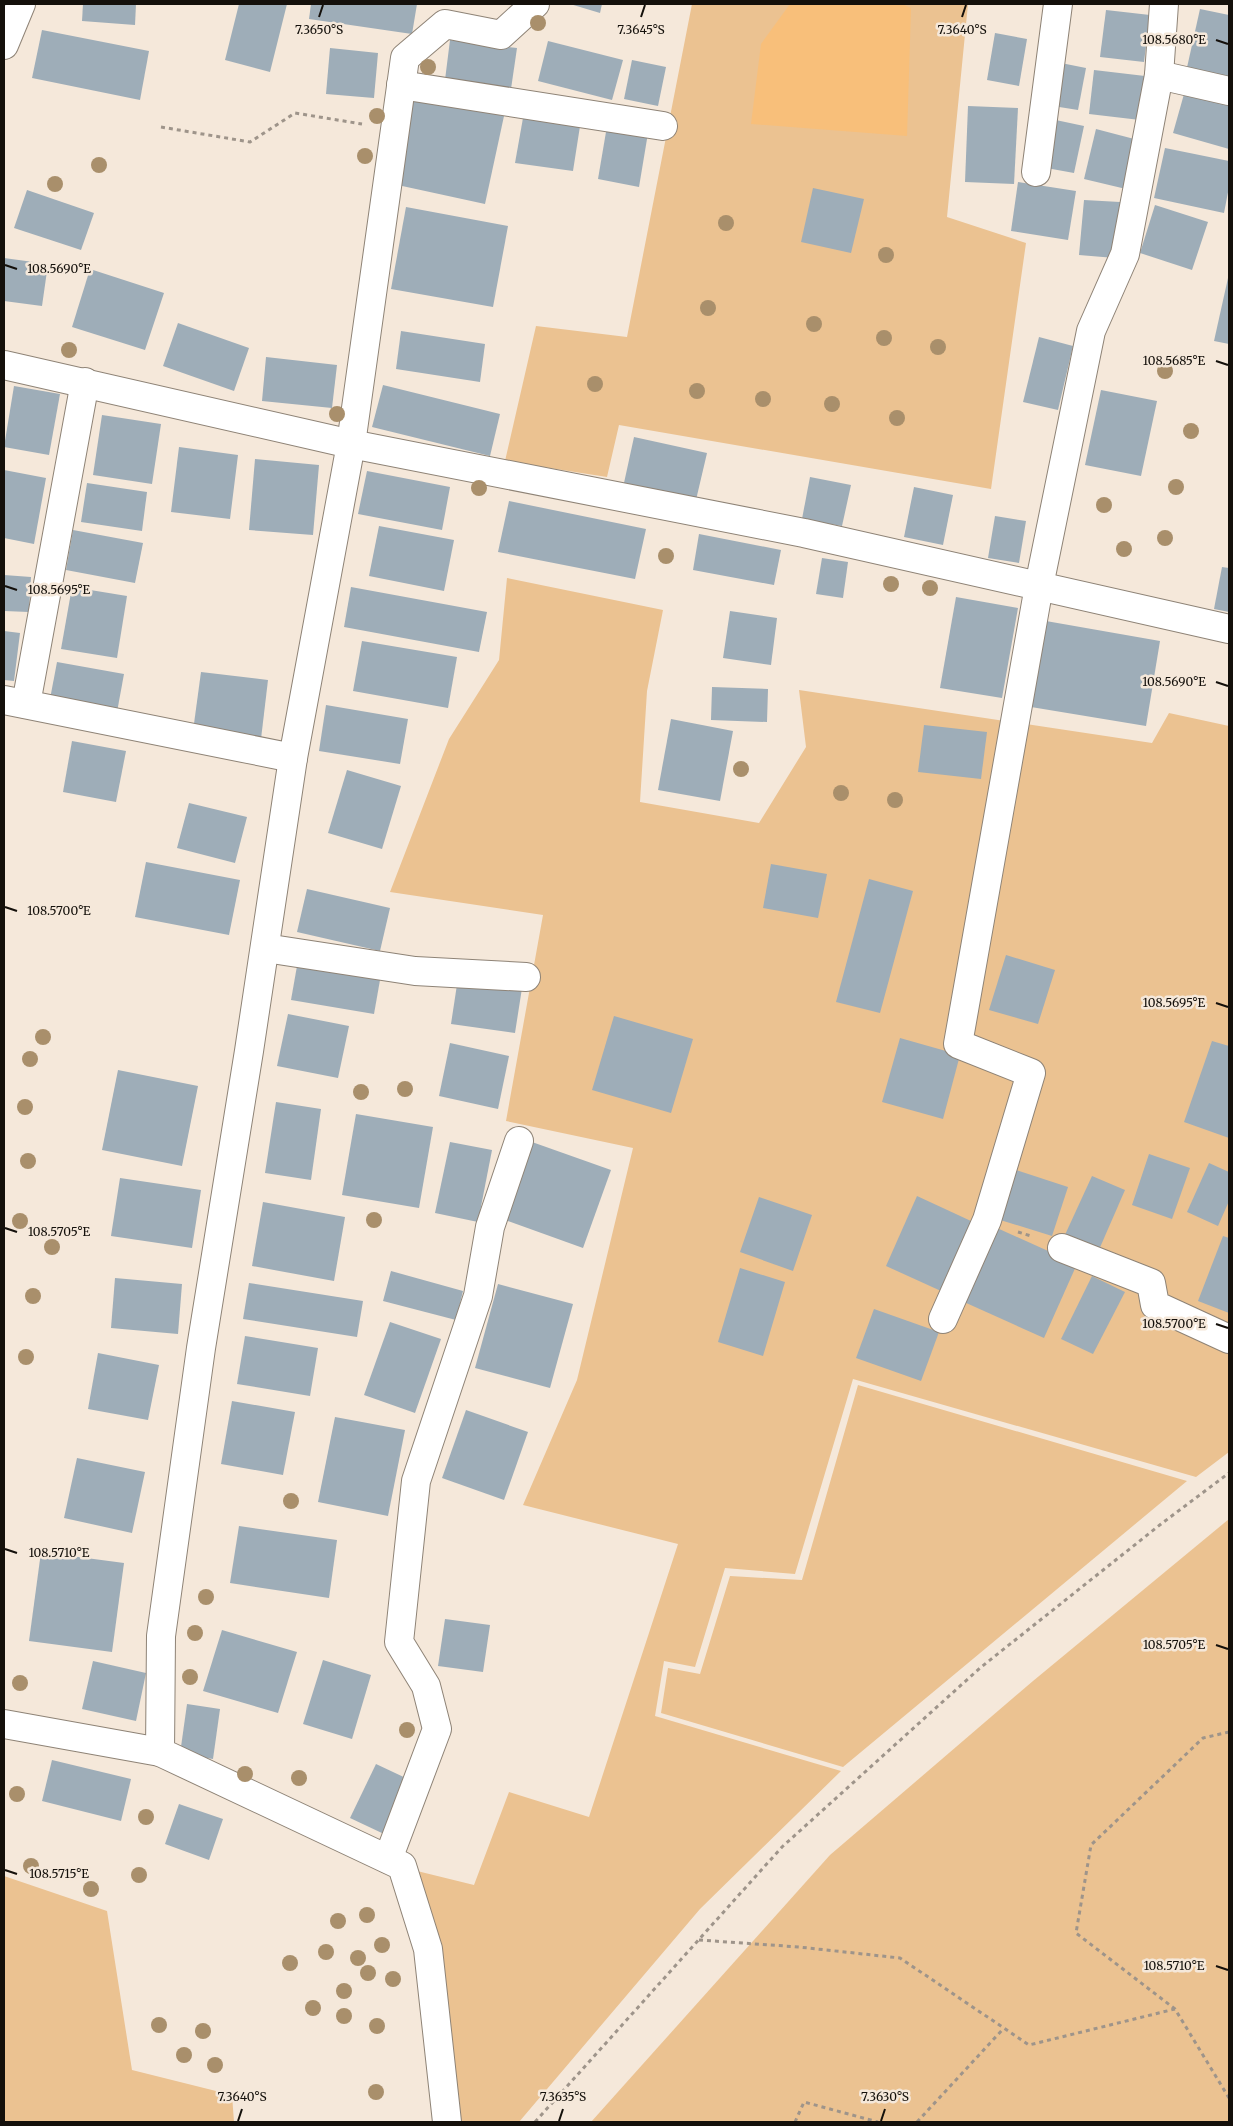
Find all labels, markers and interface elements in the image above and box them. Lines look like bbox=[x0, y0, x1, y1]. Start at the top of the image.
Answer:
text: 7.3650°S bbox=[295, 22, 343, 37]
text: 7.3645°S bbox=[617, 22, 665, 37]
text: 7.3640°S bbox=[937, 22, 987, 37]
text: 108.5680°E bbox=[1142, 32, 1206, 47]
text: 108.5690°E bbox=[27, 261, 91, 276]
text: 108.5685°E bbox=[1143, 353, 1206, 368]
text: 108.5695°E bbox=[28, 582, 91, 597]
text: 108.5690°E bbox=[1142, 674, 1206, 689]
text: 108.5700°E bbox=[27, 903, 91, 918]
text: 108.5695°E bbox=[1143, 995, 1206, 1010]
text: 108.5705°E bbox=[28, 1224, 90, 1239]
text: 108.5700°E bbox=[1142, 1316, 1206, 1331]
text: 108.5710°E bbox=[29, 1545, 90, 1560]
text: 108.5705°E bbox=[1143, 1637, 1205, 1652]
text: 108.5715°E bbox=[29, 1866, 89, 1881]
text: 108.5710°E bbox=[1144, 1958, 1205, 1973]
text: 7.3640°S bbox=[217, 2089, 267, 2104]
text: 7.3635°S bbox=[540, 2089, 586, 2104]
text: 7.3630°S bbox=[861, 2089, 909, 2104]

